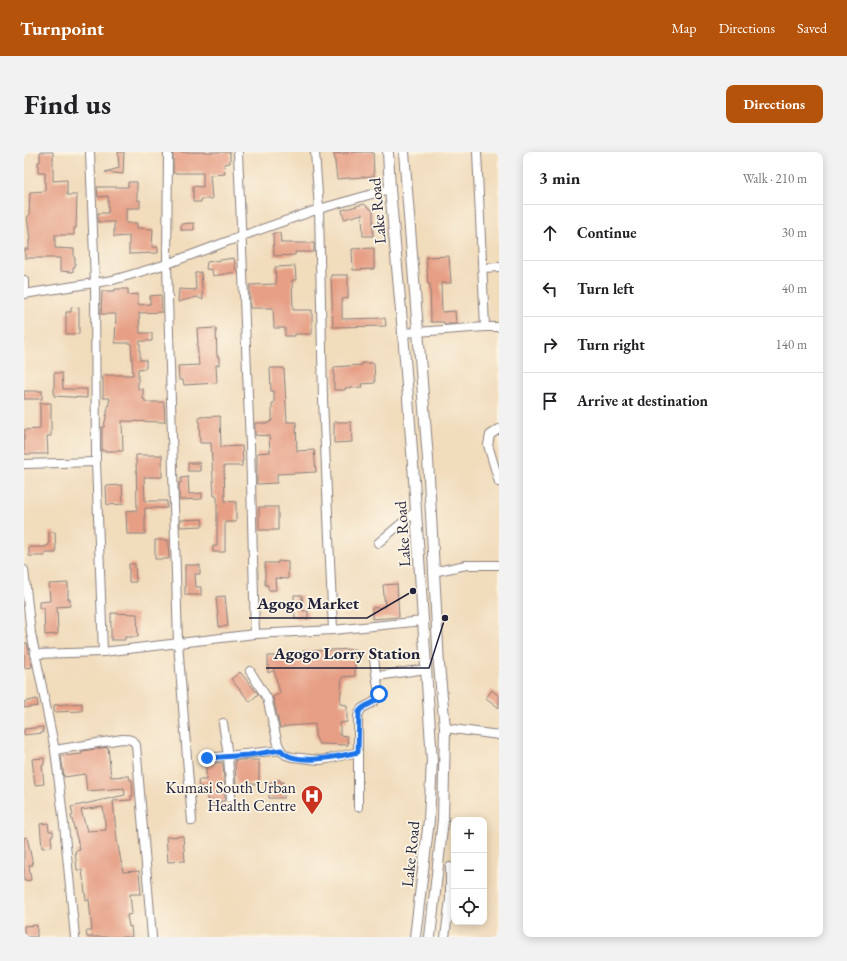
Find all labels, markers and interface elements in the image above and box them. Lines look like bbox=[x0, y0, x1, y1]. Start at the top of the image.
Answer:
text: Turnpoint bbox=[20, 16, 104, 41]
text: Map bbox=[671, 19, 697, 37]
text: Directions bbox=[719, 19, 775, 37]
text: Saved bbox=[797, 19, 827, 37]
button: Directions bbox=[726, 85, 823, 123]
text: Find us bbox=[24, 86, 111, 122]
text: 3 min bbox=[539, 167, 580, 189]
text: Walk · 210 m bbox=[743, 170, 807, 187]
street label: Lake Road bbox=[364, 176, 391, 245]
icon: ahead bbox=[539, 222, 561, 244]
text: Continue bbox=[577, 223, 637, 242]
text: 30 m bbox=[782, 224, 807, 241]
icon: left bbox=[539, 278, 561, 300]
text: Turn left bbox=[577, 279, 634, 298]
text: 40 m bbox=[782, 280, 807, 297]
icon: right bbox=[539, 334, 561, 356]
text: Turn right bbox=[577, 335, 645, 354]
text: 140 m bbox=[776, 336, 807, 353]
icon: arrive bbox=[539, 390, 561, 412]
text: Arrive at destination bbox=[577, 391, 708, 410]
street label: Lake Road bbox=[390, 499, 415, 568]
callout: Agogo Market bbox=[249, 589, 367, 618]
text: Agogo Market bbox=[256, 592, 360, 614]
callout: Agogo Lorry Station bbox=[266, 639, 429, 668]
text: Agogo Lorry Station bbox=[273, 642, 421, 664]
route start bbox=[370, 685, 388, 703]
route end bbox=[198, 749, 216, 767]
place label: Kumasi South Urban Health Centre bbox=[165, 777, 297, 816]
hospital icon: Kumasi South Urban Health Centre bbox=[299, 783, 325, 816]
map controls bbox=[451, 817, 487, 925]
button: + bbox=[451, 817, 487, 853]
street label: Lake Road bbox=[397, 819, 424, 888]
button: − bbox=[451, 853, 487, 889]
button: locate bbox=[451, 889, 487, 925]

